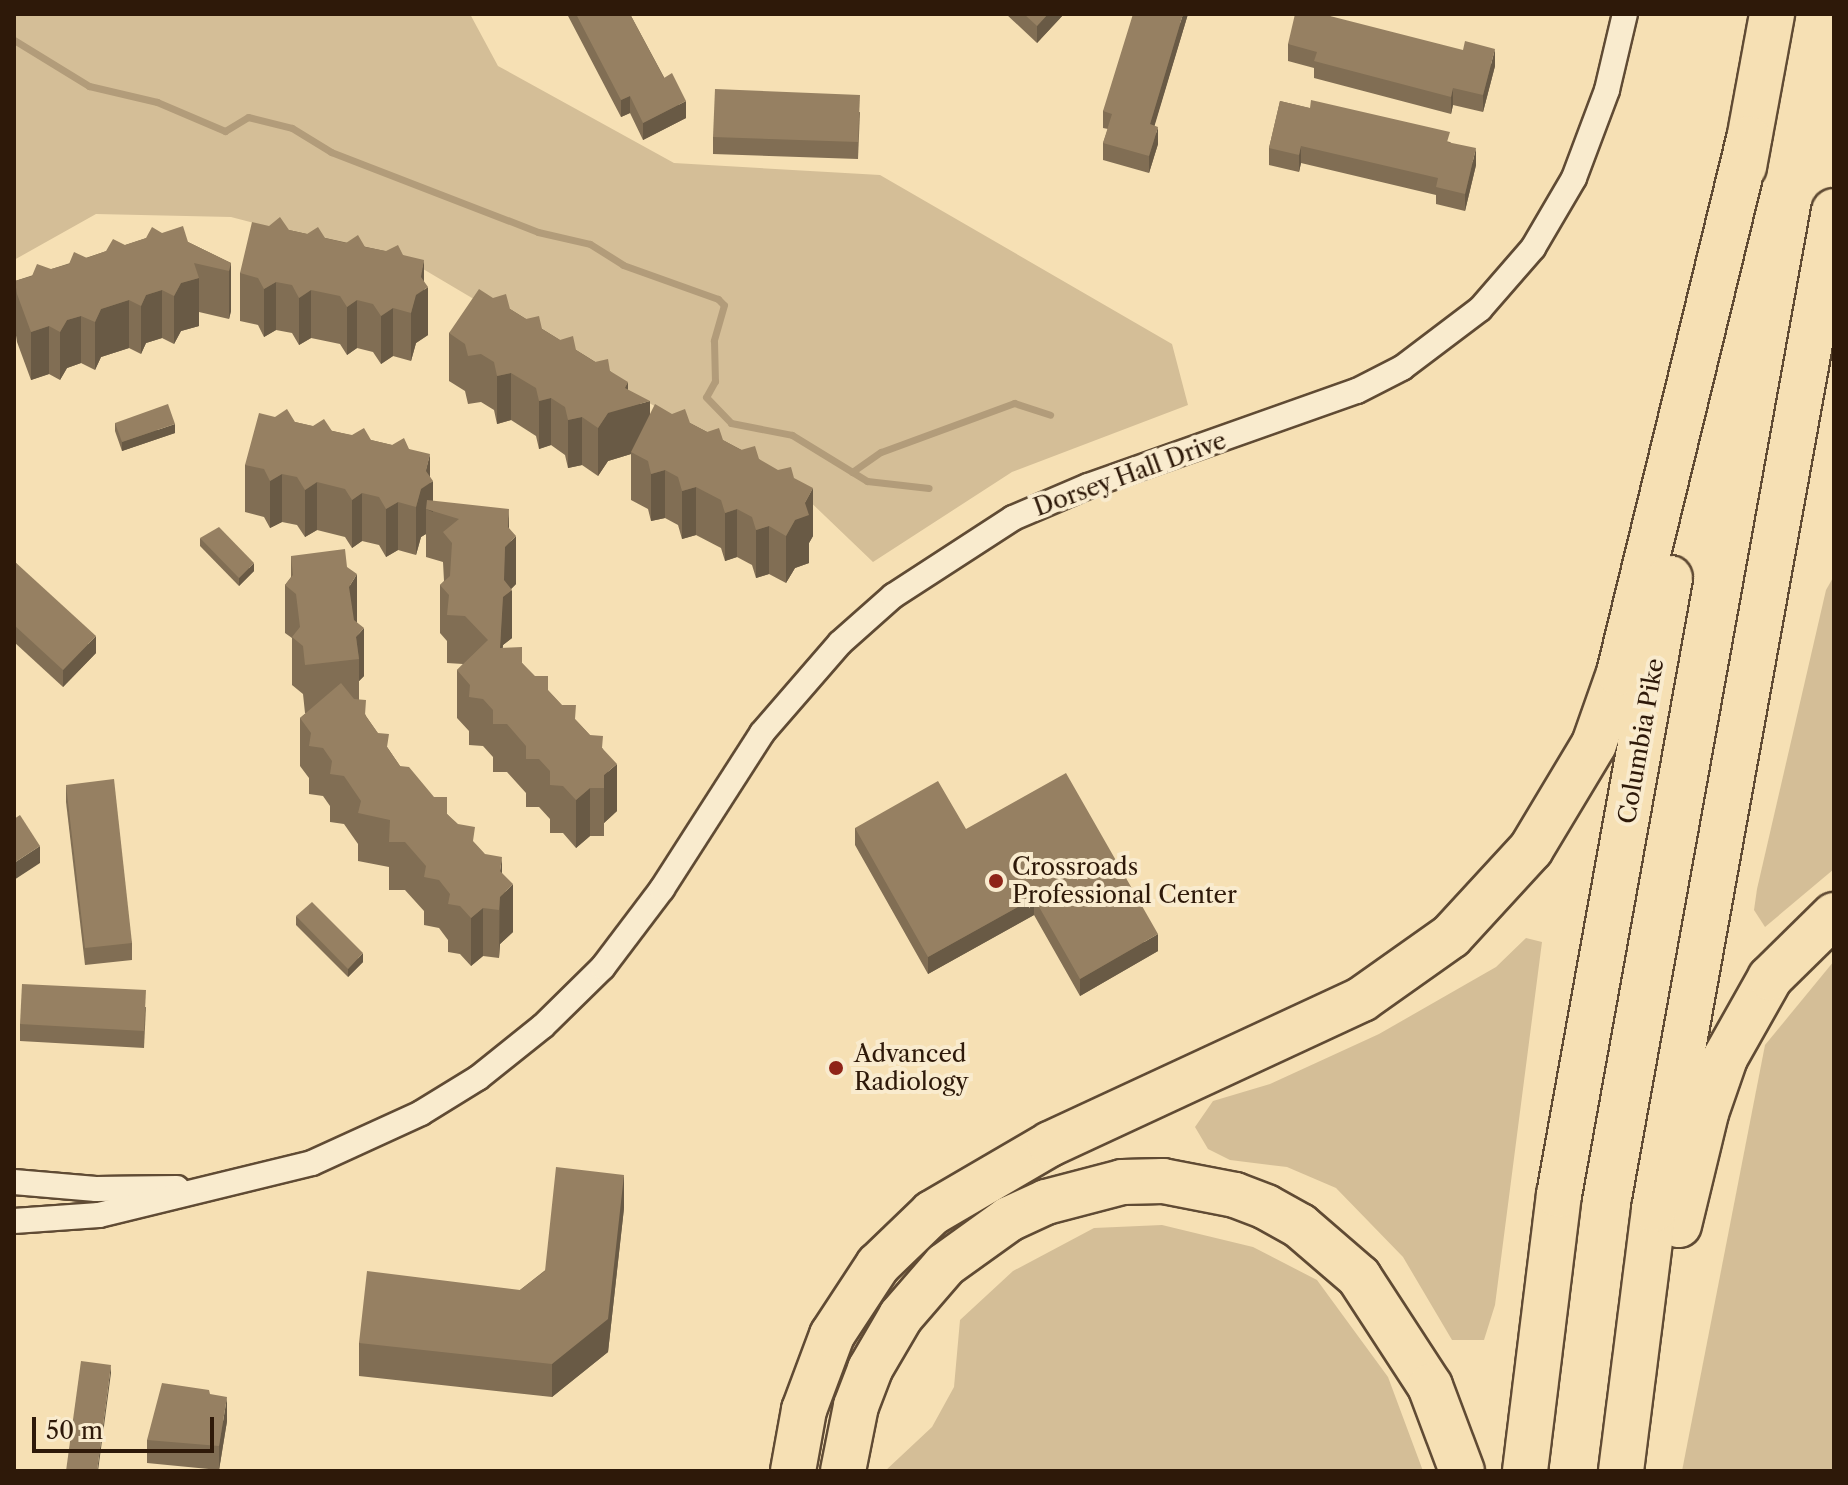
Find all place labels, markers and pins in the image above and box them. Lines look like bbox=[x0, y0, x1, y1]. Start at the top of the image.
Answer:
place label: Crossroads Professional Center bbox=[1012, 853, 1237, 909]
marker: Crossroads Professional Center bbox=[987, 872, 1005, 890]
place label: Advanced Radiology bbox=[854, 1040, 969, 1096]
marker: Advanced Radiology bbox=[825, 1057, 847, 1079]

